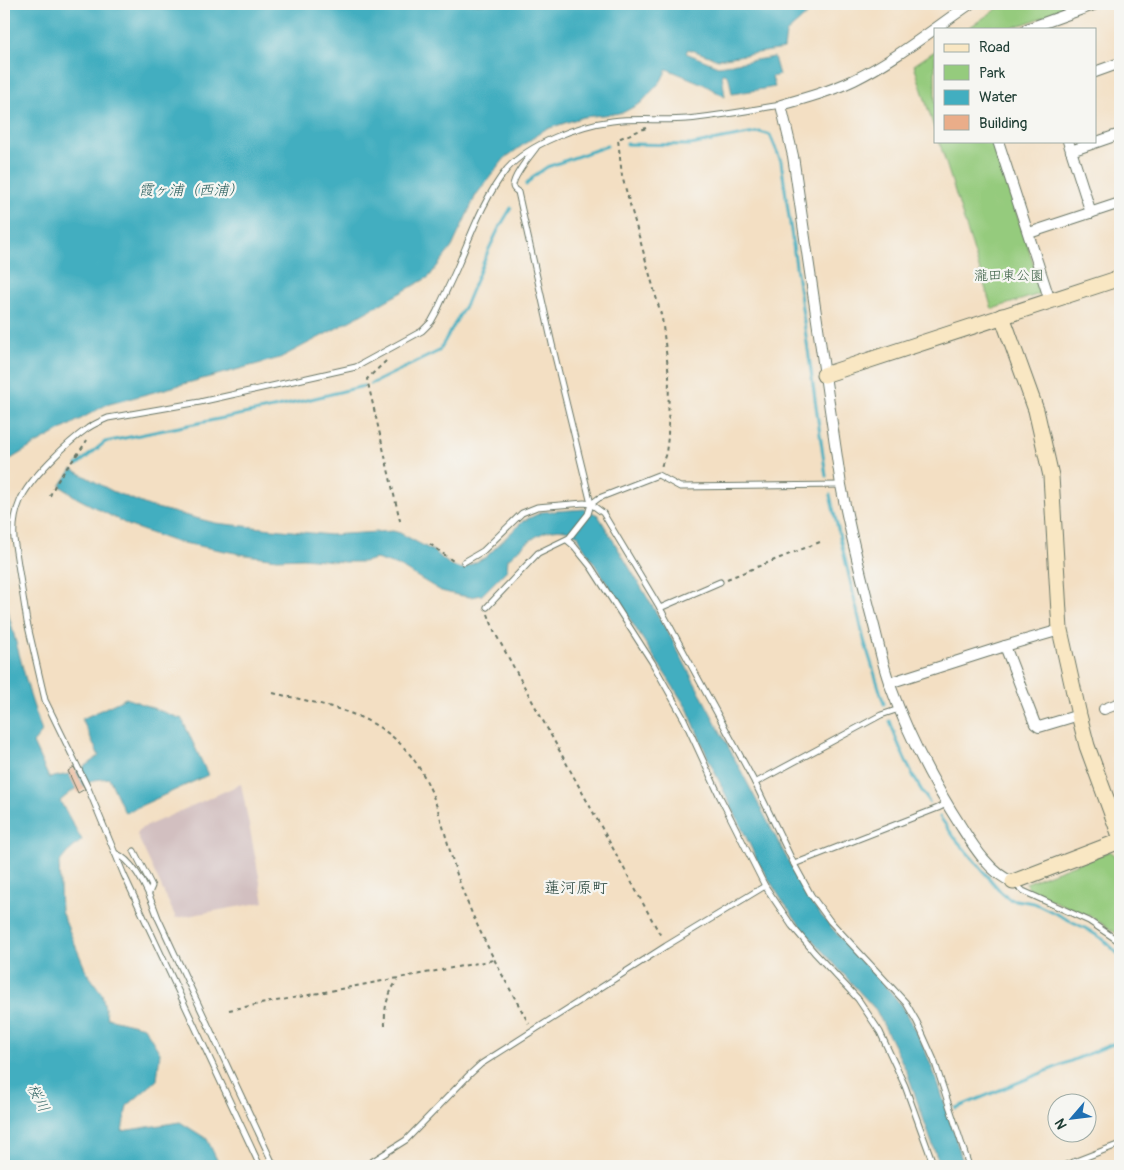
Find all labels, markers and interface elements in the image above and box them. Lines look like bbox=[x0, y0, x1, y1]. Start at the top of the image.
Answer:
legend bbox=[934, 28, 1096, 142]
text: Road bbox=[979, 38, 1010, 57]
text: Park bbox=[979, 64, 1006, 83]
text: Water bbox=[979, 88, 1018, 107]
text: Building bbox=[979, 114, 1027, 133]
water label: 霞ヶ浦（西浦） bbox=[138, 181, 244, 200]
park label: 瀧田東公園 bbox=[974, 267, 1044, 284]
district label: 蓮河原町 bbox=[544, 878, 608, 898]
water label: 桜川 bbox=[23, 1080, 53, 1116]
north arrow bbox=[1046, 1092, 1096, 1142]
text: N bbox=[1051, 1116, 1071, 1132]

